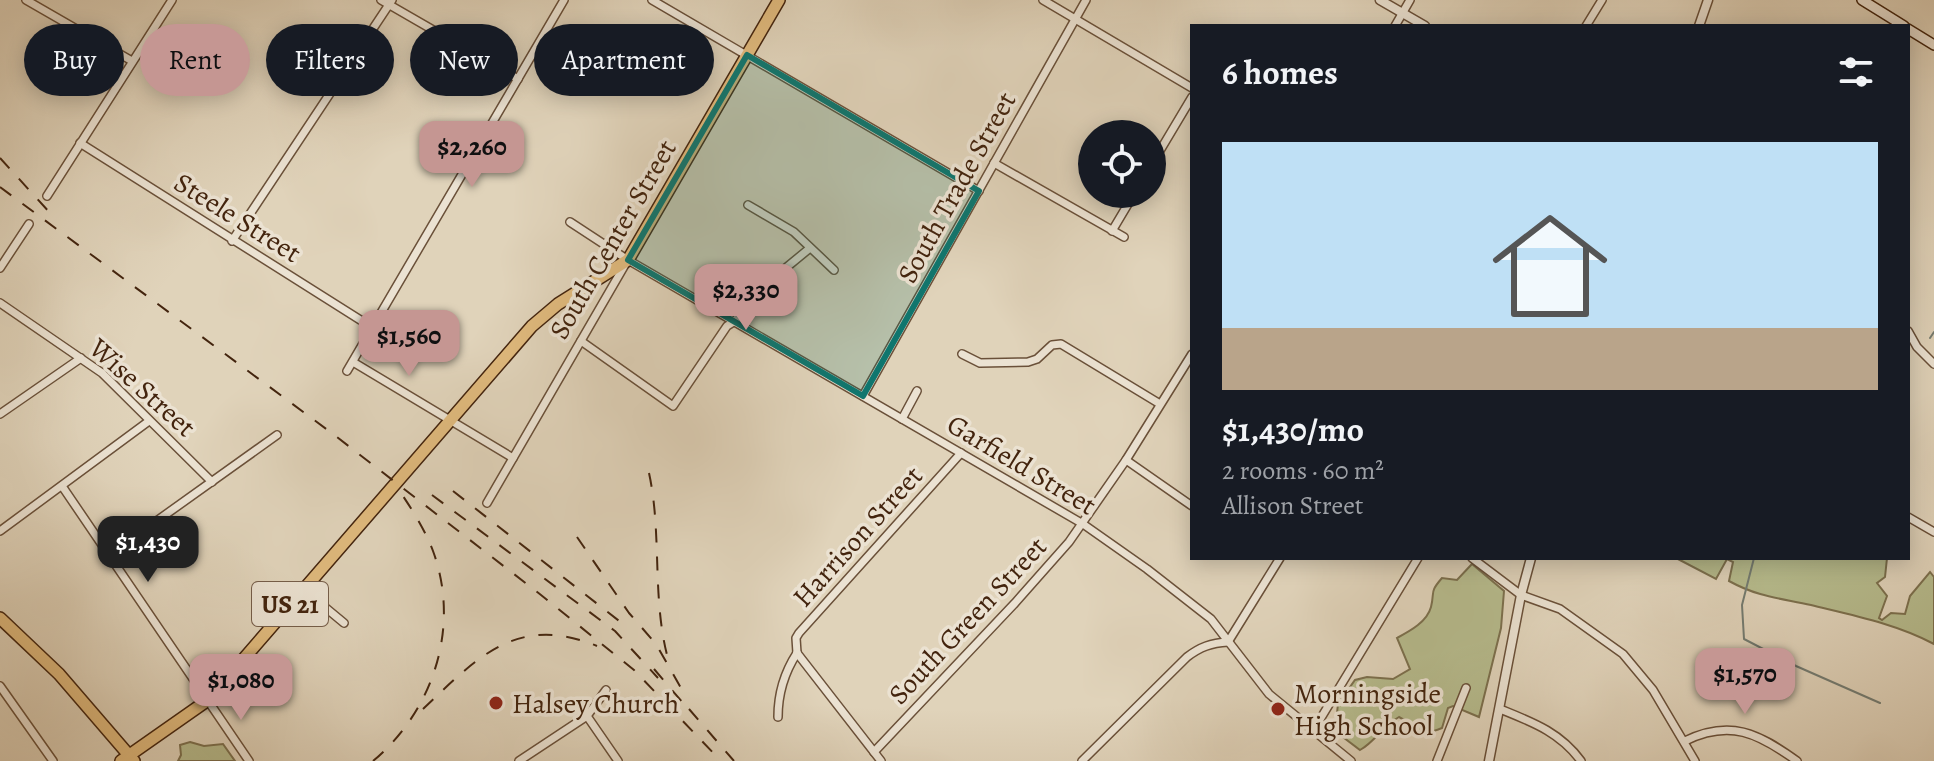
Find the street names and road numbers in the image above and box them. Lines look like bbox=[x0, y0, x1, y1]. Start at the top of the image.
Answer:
street label: South Trade Street bbox=[889, 85, 1025, 290]
street label: South Center Street bbox=[540, 133, 686, 346]
street label: Steele Street bbox=[167, 164, 308, 272]
street label: Wise Street bbox=[80, 329, 204, 446]
street label: Garfield Street bbox=[940, 405, 1103, 524]
street label: Harrison Street bbox=[784, 458, 931, 615]
street label: South Green Street bbox=[880, 529, 1055, 713]
road number: US 21 bbox=[252, 582, 328, 626]

